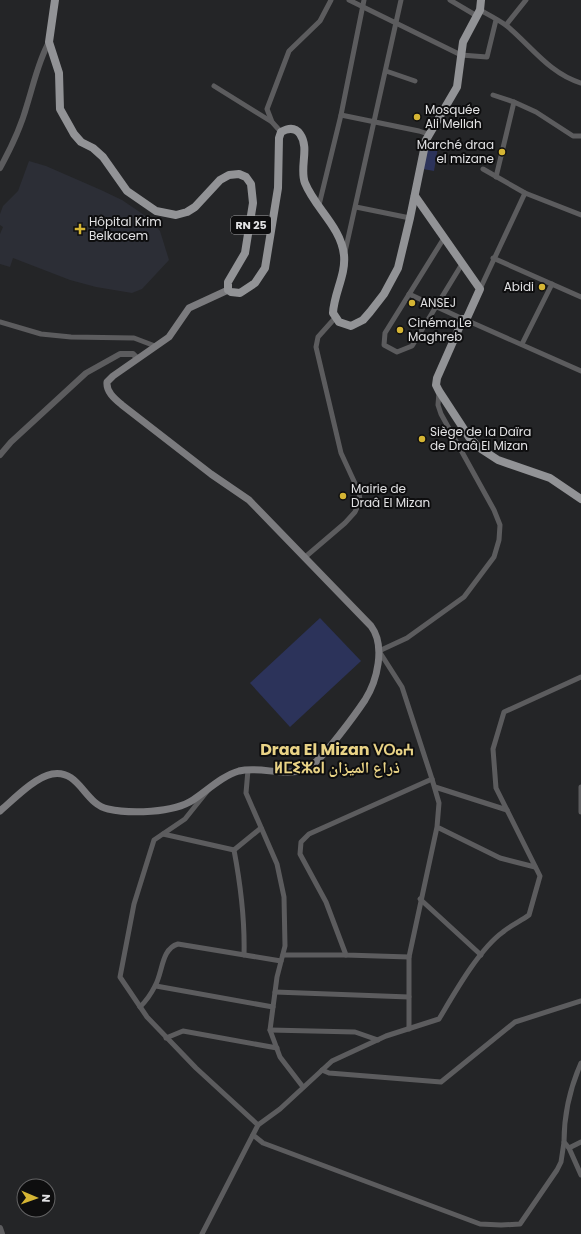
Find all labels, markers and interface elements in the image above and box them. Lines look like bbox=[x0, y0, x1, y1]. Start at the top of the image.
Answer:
place label: Mosquée Ali Mellah bbox=[425, 101, 482, 132]
marker: Mosquée Ali Mellah bbox=[412, 112, 422, 122]
place label: Marché draa el mizane bbox=[417, 136, 494, 167]
marker: Marché draa el mizane bbox=[497, 147, 507, 157]
place label: Hôpital Krim Belkacem bbox=[89, 213, 162, 244]
road number: RN 25 bbox=[231, 216, 271, 234]
marker: Hôpital Krim Belkacem bbox=[74, 223, 86, 235]
place label: Abidi bbox=[504, 278, 534, 295]
marker: Abidi bbox=[537, 282, 547, 292]
place label: ANSEJ bbox=[420, 294, 456, 311]
marker: ANSEJ bbox=[407, 298, 417, 308]
place label: Cinéma Le Maghreb bbox=[408, 314, 472, 345]
marker: Cinéma Le Maghreb bbox=[395, 325, 405, 335]
place label: Siège de la Daïra de Draâ El Mizan bbox=[430, 423, 531, 454]
marker: Siège de la Daïra de Draâ El Mizan bbox=[417, 434, 427, 444]
place label: Mairie de Draâ El Mizan bbox=[351, 480, 430, 511]
marker: Mairie de Draâ El Mizan bbox=[338, 491, 348, 501]
district label: Draa El Mizan ⴸⵔⴰⵄ ⵍⵎⵉⵣⴰⵏ ذراع الميزان bbox=[260, 738, 414, 779]
north arrow bbox=[16, 1178, 56, 1218]
text: N bbox=[38, 1194, 54, 1203]

